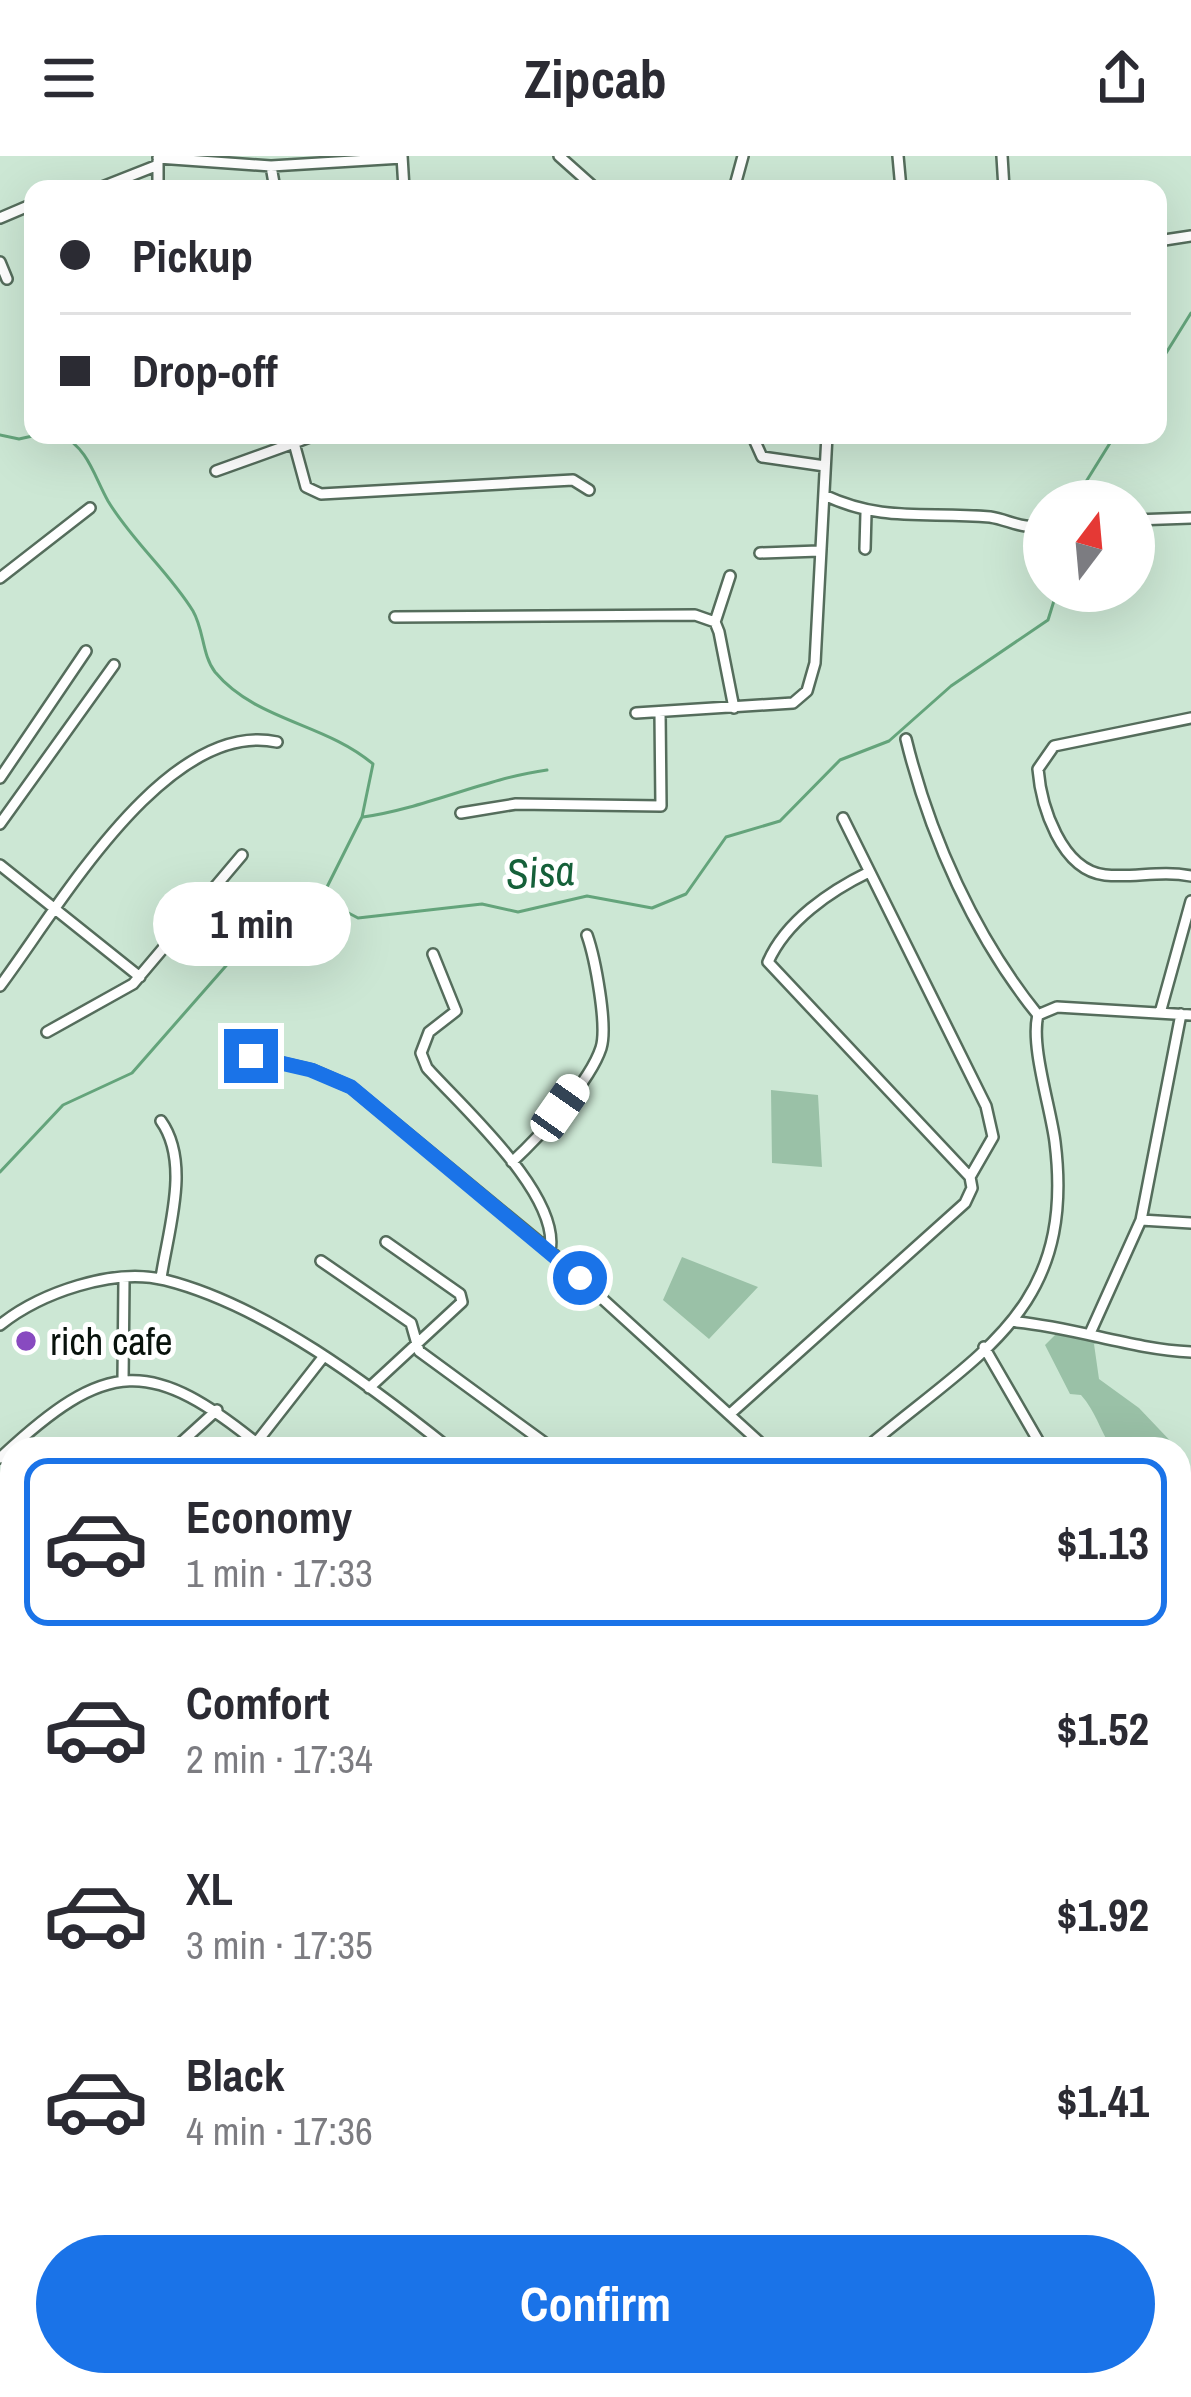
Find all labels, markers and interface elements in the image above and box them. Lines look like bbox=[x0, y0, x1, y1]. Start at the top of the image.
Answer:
text: Zipcab bbox=[524, 42, 667, 115]
icon: menu bbox=[36, 45, 102, 111]
icon: share bbox=[1089, 45, 1155, 111]
text: Pickup bbox=[132, 225, 253, 286]
text: Drop-off bbox=[132, 340, 278, 401]
north arrow bbox=[1023, 480, 1155, 612]
map controls bbox=[1023, 480, 1155, 612]
water label: Sisa bbox=[504, 842, 576, 902]
callout: 1 min bbox=[152, 882, 350, 966]
text: 1 min bbox=[210, 898, 294, 950]
route end bbox=[224, 1029, 278, 1083]
car bbox=[525, 1068, 595, 1148]
route start bbox=[553, 1251, 607, 1305]
place label: rich cafe bbox=[50, 1315, 173, 1367]
marker: rich cafe bbox=[13, 1328, 39, 1354]
text: Economy bbox=[186, 1486, 352, 1547]
icon: car bbox=[42, 1488, 150, 1596]
text: $1.13 bbox=[1057, 1512, 1149, 1573]
text: 1 min · 17:33 bbox=[186, 1547, 373, 1599]
text: Comfort bbox=[186, 1672, 329, 1733]
icon: car bbox=[42, 1674, 150, 1782]
text: $1.52 bbox=[1057, 1698, 1149, 1759]
text: 2 min · 17:34 bbox=[186, 1733, 373, 1785]
text: XL bbox=[186, 1858, 233, 1919]
icon: car bbox=[42, 1860, 150, 1968]
text: $1.92 bbox=[1057, 1884, 1149, 1945]
text: 3 min · 17:35 bbox=[186, 1919, 373, 1971]
text: Black bbox=[186, 2044, 284, 2105]
icon: car bbox=[42, 2046, 150, 2154]
text: $1.41 bbox=[1057, 2070, 1149, 2131]
text: 4 min · 17:36 bbox=[186, 2105, 373, 2157]
button: Confirm bbox=[36, 2235, 1155, 2373]

